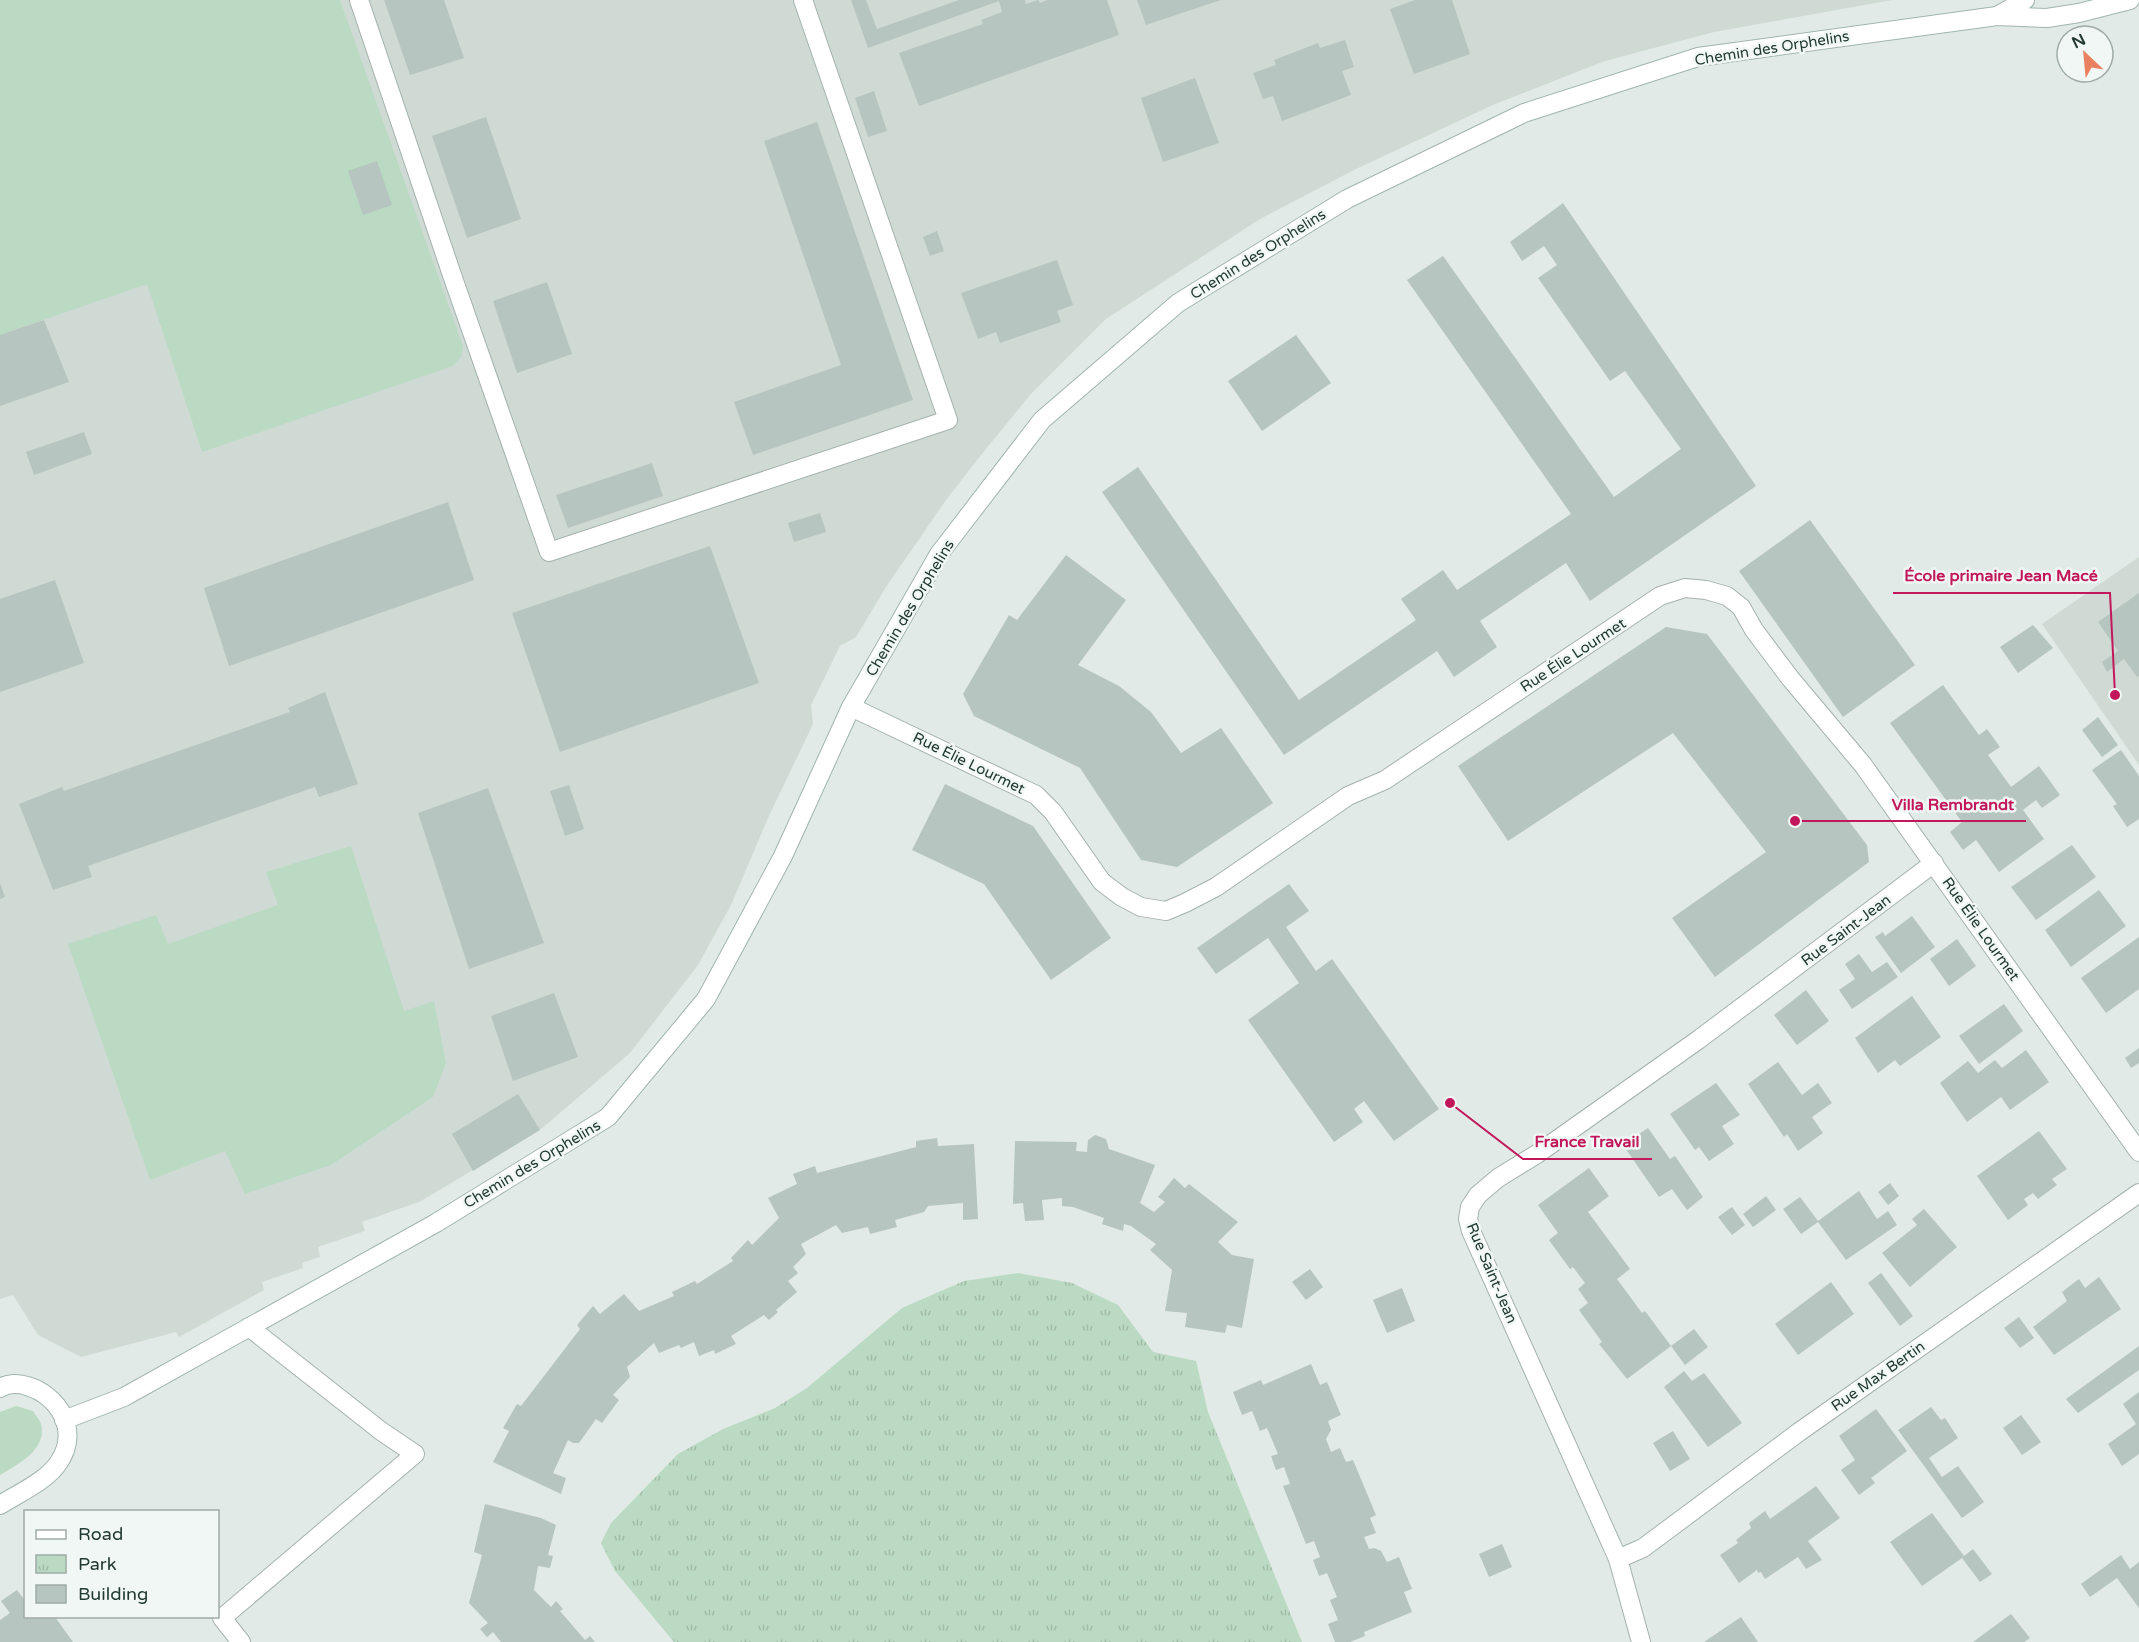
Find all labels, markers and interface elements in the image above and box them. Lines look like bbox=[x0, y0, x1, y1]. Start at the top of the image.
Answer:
north arrow bbox=[2055, 24, 2115, 84]
street label: Chemin des Orphelins bbox=[1693, 27, 1851, 69]
text: N bbox=[2069, 30, 2089, 53]
street label: Chemin des Orphelins bbox=[1187, 205, 1329, 303]
street label: Chemin des Orphelins bbox=[862, 536, 958, 680]
callout: École primaire Jean Macé bbox=[1893, 559, 2110, 593]
text: École primaire Jean Macé bbox=[1904, 566, 2098, 586]
street label: Rue Élie Lourmet bbox=[1517, 614, 1629, 696]
street label: Rue Élie Lourmet bbox=[910, 728, 1028, 798]
callout: Villa Rembrandt bbox=[1880, 787, 2026, 821]
text: Villa Rembrandt bbox=[1892, 795, 2015, 815]
street label: Rue Élie Lourmet bbox=[1939, 874, 2024, 984]
street label: Rue Saint-Jean bbox=[1798, 890, 1894, 970]
street label: Chemin des Orphelins bbox=[460, 1116, 604, 1212]
callout: France Travail bbox=[1523, 1125, 1652, 1159]
text: France Travail bbox=[1535, 1132, 1639, 1152]
street label: Rue Saint-Jean bbox=[1463, 1220, 1521, 1326]
street label: Rue Max Bertin bbox=[1828, 1337, 1928, 1415]
legend bbox=[24, 1510, 219, 1618]
text: Road bbox=[78, 1523, 123, 1545]
text: Park bbox=[78, 1553, 117, 1575]
text: Building bbox=[78, 1583, 148, 1605]

